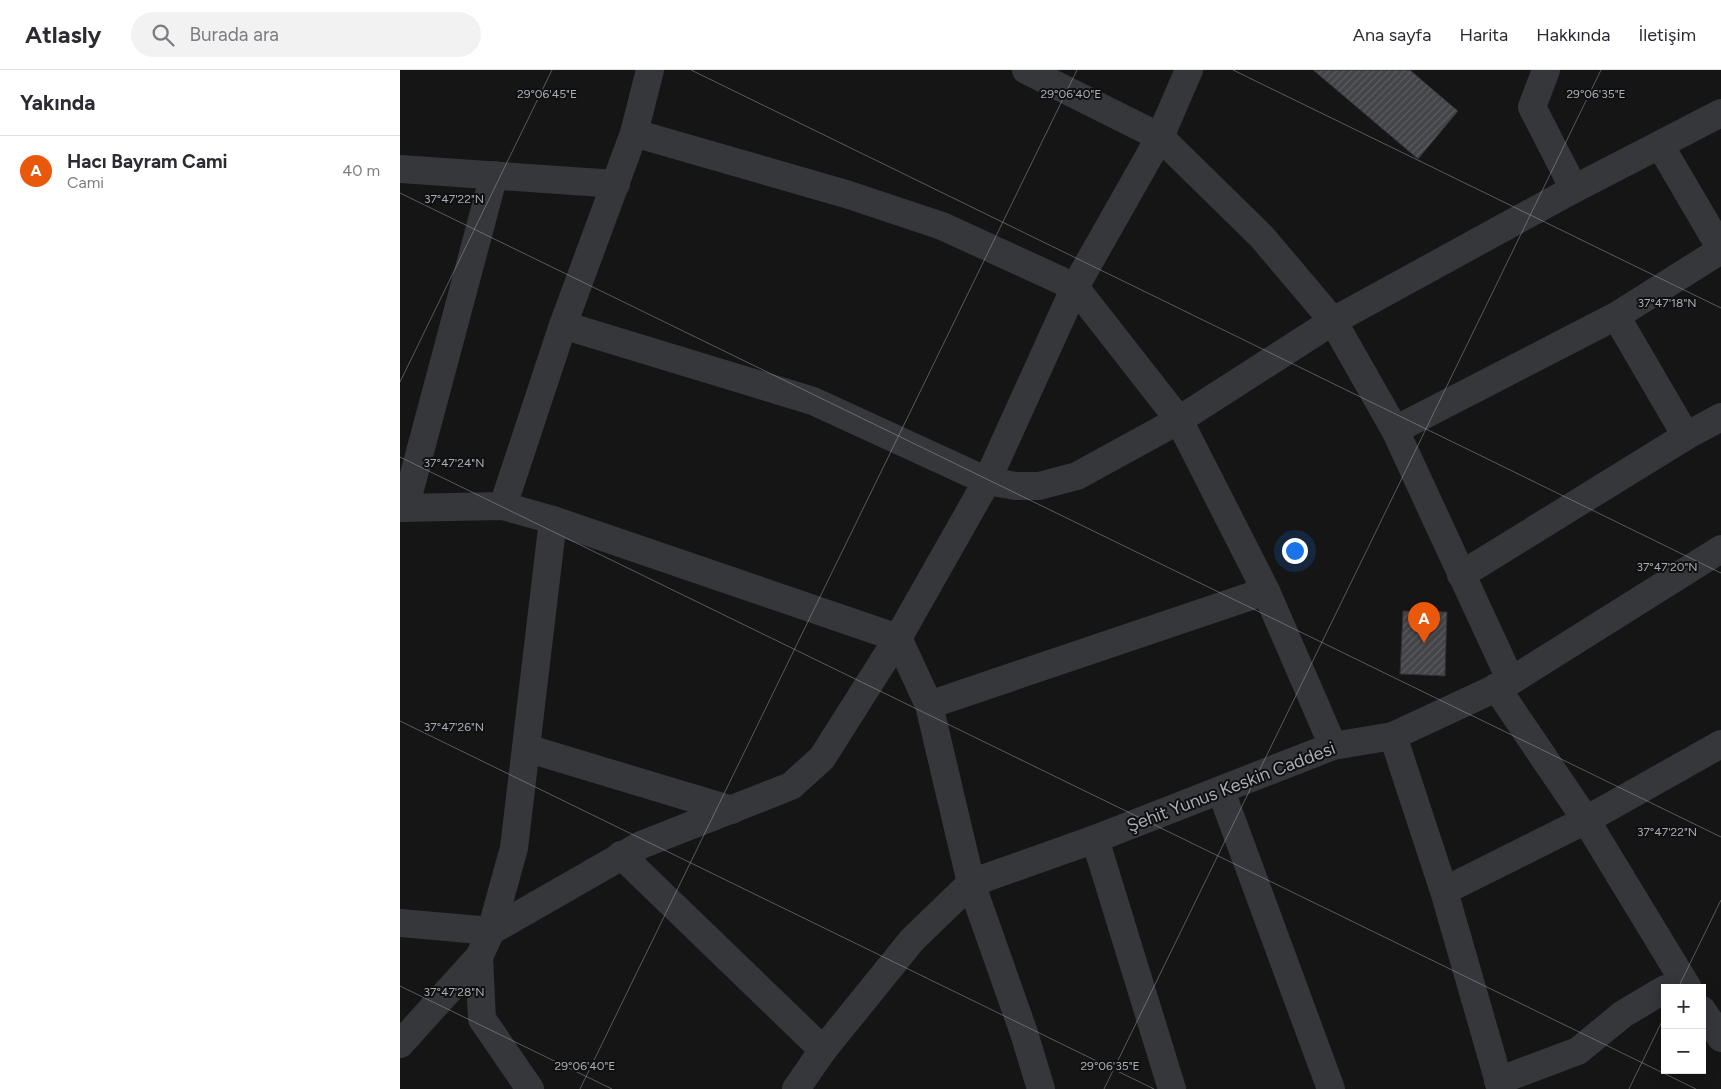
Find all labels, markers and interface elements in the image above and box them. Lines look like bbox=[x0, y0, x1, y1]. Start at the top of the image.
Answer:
search box bbox=[131, 12, 481, 57]
text: Atlasly bbox=[25, 20, 101, 49]
icon: search bbox=[149, 21, 177, 49]
text: Burada ara bbox=[189, 23, 279, 46]
text: Ana sayfa bbox=[1353, 24, 1431, 46]
text: Harita bbox=[1459, 24, 1508, 46]
text: Hakkında bbox=[1536, 24, 1610, 46]
text: İletişim bbox=[1638, 24, 1696, 46]
text: 29°06'45"E bbox=[517, 87, 577, 101]
text: 29°06'40"E bbox=[1041, 87, 1101, 101]
text: 29°06'35"E bbox=[1566, 87, 1626, 101]
text: Yakında bbox=[20, 90, 95, 115]
text: Hacı Bayram Cami bbox=[67, 150, 228, 173]
text: A bbox=[30, 161, 42, 180]
text: 40 m bbox=[342, 161, 380, 180]
text: Cami bbox=[67, 173, 104, 192]
text: 37°47'22"N bbox=[424, 192, 484, 206]
text: 37°47'18"N bbox=[1637, 296, 1697, 310]
text: 37°47'24"N bbox=[424, 456, 485, 470]
your location bbox=[1282, 538, 1308, 564]
text: 37°47'20"N bbox=[1636, 560, 1698, 574]
pin: A bbox=[1408, 602, 1440, 643]
text: 37°47'26"N bbox=[424, 720, 484, 734]
street label: Şehit Yunus Keskin Caddesi bbox=[1124, 737, 1338, 837]
text: 37°47'22"N bbox=[1637, 825, 1697, 839]
map controls bbox=[1661, 984, 1706, 1074]
button: + bbox=[1661, 984, 1706, 1029]
text: 37°47'28"N bbox=[424, 985, 484, 999]
button: − bbox=[1661, 1029, 1706, 1074]
text: 29°06'40"E bbox=[555, 1059, 615, 1073]
text: 29°06'35"E bbox=[1080, 1059, 1140, 1073]

